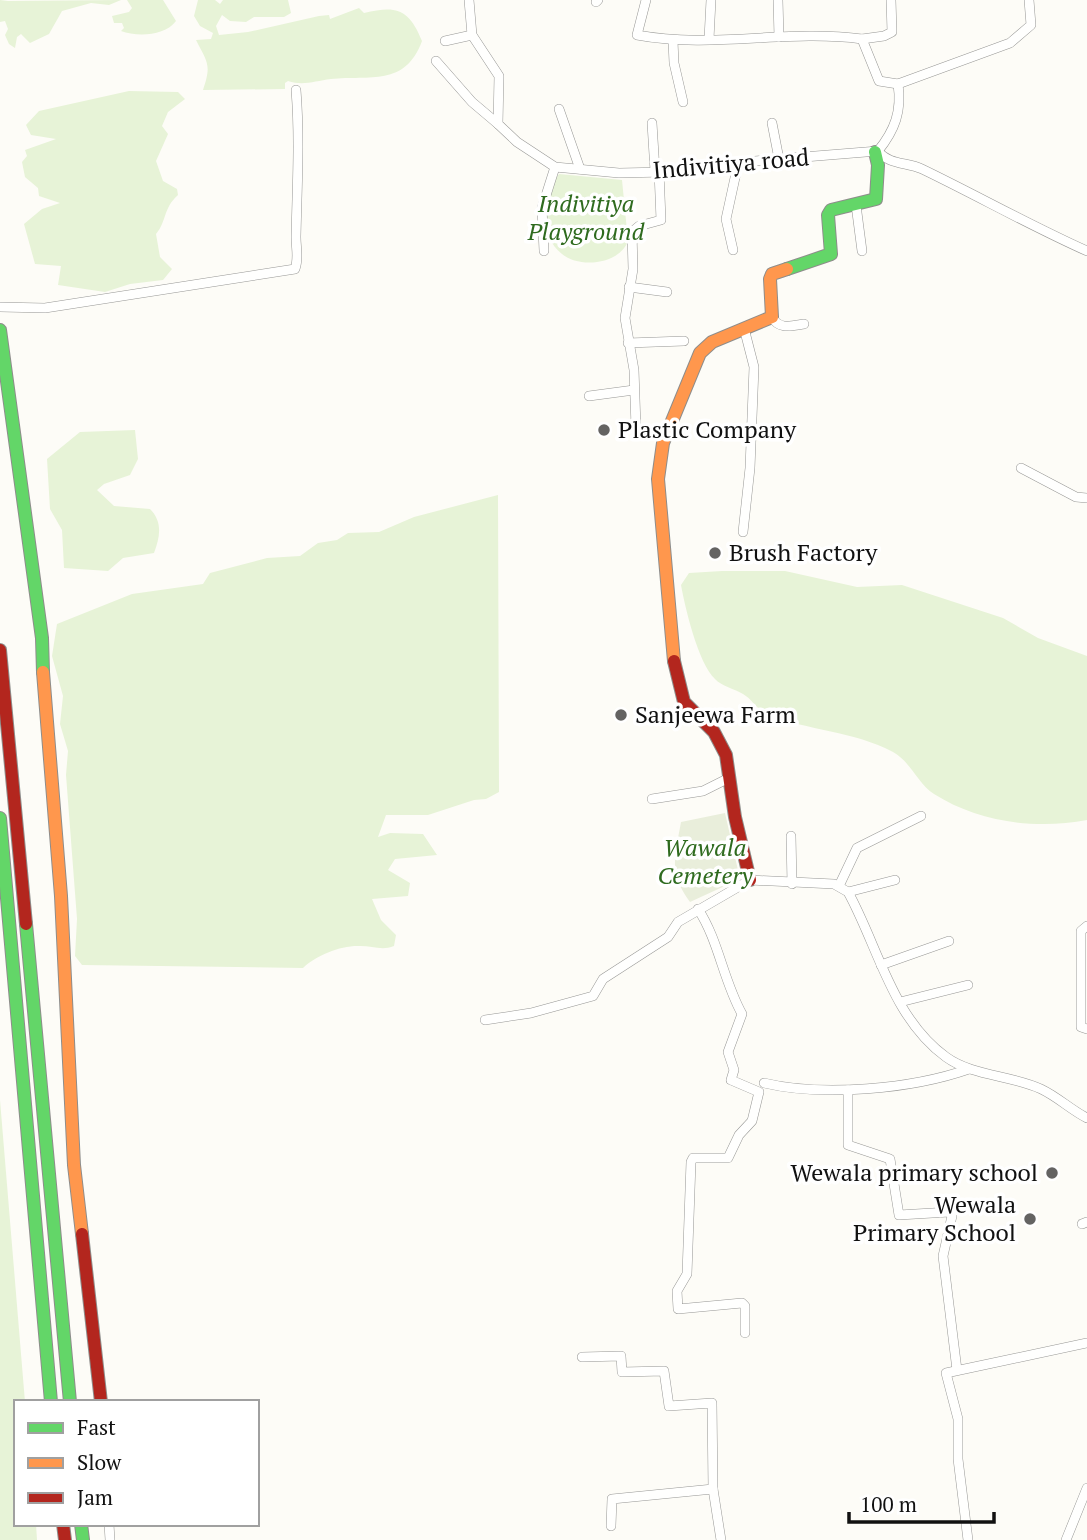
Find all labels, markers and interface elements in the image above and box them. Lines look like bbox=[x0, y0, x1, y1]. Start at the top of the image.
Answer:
street label: Indivitiya road bbox=[651, 140, 810, 186]
park label: Indivitiya Playground bbox=[527, 187, 645, 247]
place label: Plastic Company bbox=[618, 413, 797, 445]
marker: Plastic Company bbox=[596, 422, 612, 438]
place label: Brush Factory bbox=[729, 536, 878, 568]
marker: Brush Factory bbox=[707, 545, 723, 561]
place label: Sanjeewa Farm bbox=[635, 698, 796, 730]
marker: Sanjeewa Farm bbox=[613, 707, 629, 723]
park label: Wawala Cemetery bbox=[658, 831, 754, 891]
place label: Wewala primary school bbox=[790, 1156, 1038, 1188]
marker: Wewala primary school bbox=[1044, 1165, 1060, 1181]
place label: Wewala Primary School bbox=[853, 1188, 1016, 1248]
marker: Wewala Primary School bbox=[1022, 1211, 1038, 1227]
legend bbox=[14, 1400, 259, 1526]
text: Fast bbox=[77, 1413, 116, 1441]
text: Slow bbox=[77, 1448, 122, 1476]
scale bar bbox=[849, 1480, 994, 1524]
text: Jam bbox=[77, 1483, 113, 1511]
text: 100 m bbox=[860, 1490, 917, 1518]

